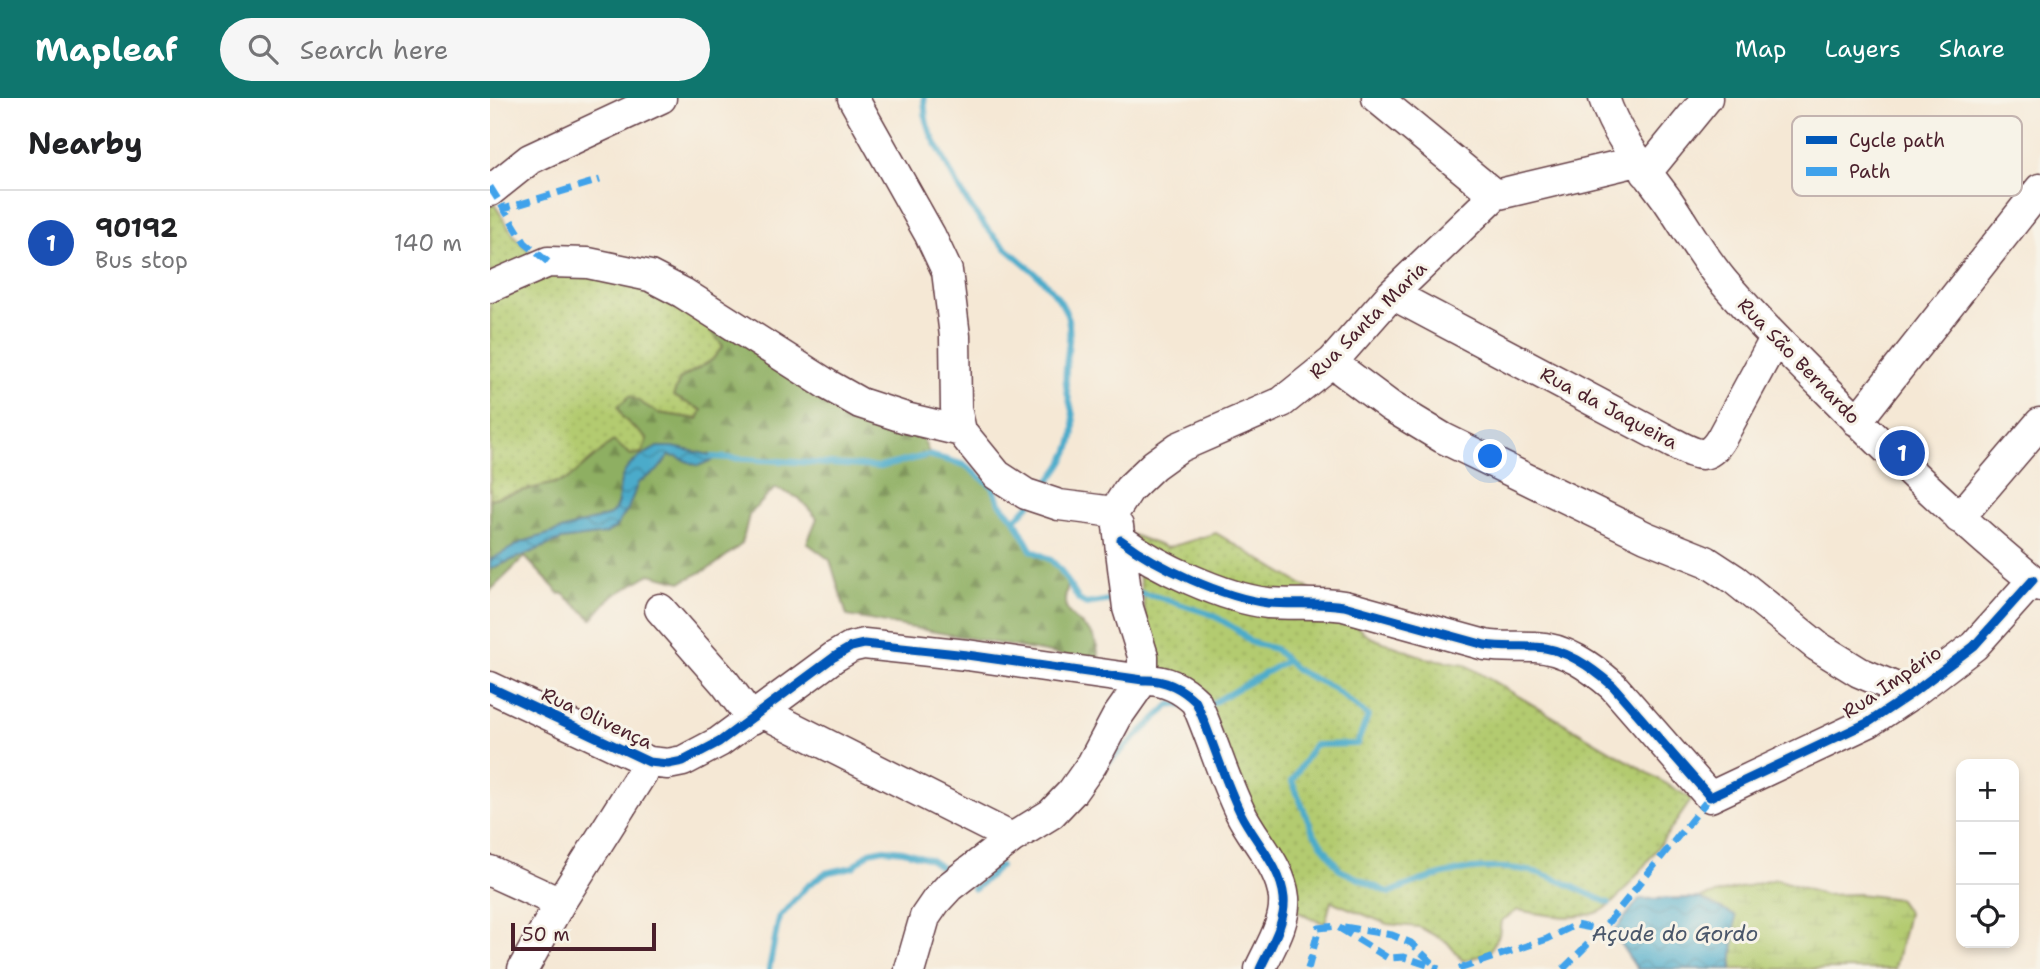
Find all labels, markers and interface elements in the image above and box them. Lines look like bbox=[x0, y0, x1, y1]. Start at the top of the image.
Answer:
search box bbox=[220, 18, 710, 81]
text: Mapleaf bbox=[35, 27, 178, 72]
icon: search bbox=[244, 30, 282, 68]
text: Search here bbox=[300, 32, 448, 67]
text: Map bbox=[1735, 33, 1786, 65]
text: Layers bbox=[1824, 33, 1901, 65]
text: Share bbox=[1939, 33, 2005, 65]
legend bbox=[1792, 116, 2022, 196]
text: Nearby bbox=[28, 123, 143, 164]
text: Cycle path bbox=[1849, 128, 1945, 153]
text: Path bbox=[1849, 159, 1891, 184]
text: 90192 bbox=[95, 210, 178, 245]
text: 1 bbox=[46, 228, 56, 258]
text: 140 m bbox=[394, 228, 462, 258]
text: Bus stop bbox=[95, 245, 188, 275]
street label: Rua Santa Maria bbox=[1304, 256, 1432, 384]
street label: Rua São Bernardo bbox=[1732, 293, 1866, 429]
street label: Rua da Jaqueira bbox=[1536, 361, 1682, 455]
pin: 1 bbox=[1879, 427, 1925, 479]
your location bbox=[1473, 439, 1507, 473]
street label: Rua Império bbox=[1838, 640, 1946, 724]
street label: Rua Olivença bbox=[538, 681, 657, 755]
map controls bbox=[1956, 759, 2019, 948]
button: + bbox=[1956, 759, 2019, 822]
button: − bbox=[1956, 822, 2019, 885]
button: locate bbox=[1956, 885, 2019, 948]
scale bar bbox=[511, 920, 656, 952]
water label: Açude do Gordo bbox=[1592, 920, 1758, 948]
text: 50 m bbox=[522, 922, 570, 947]

